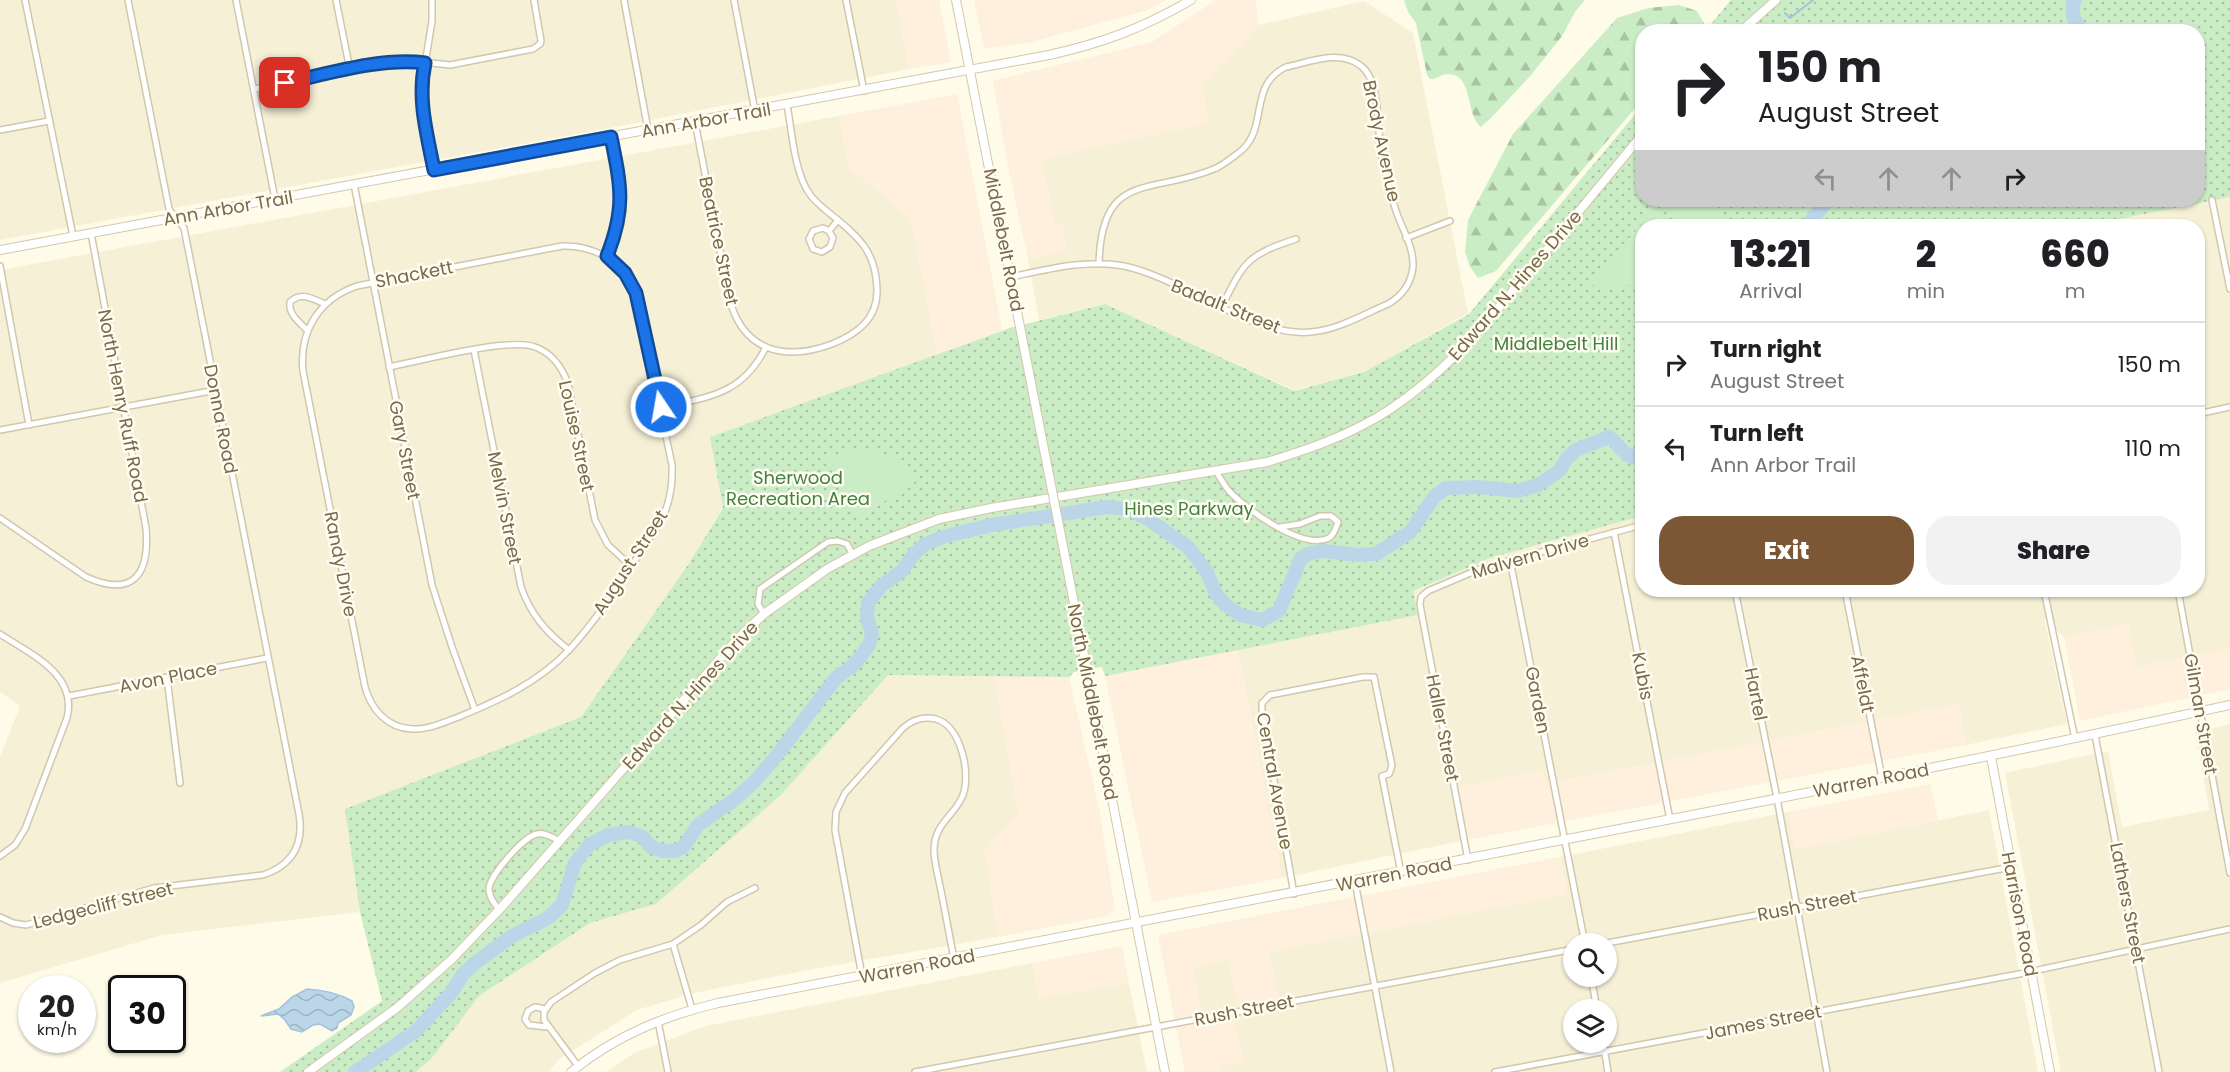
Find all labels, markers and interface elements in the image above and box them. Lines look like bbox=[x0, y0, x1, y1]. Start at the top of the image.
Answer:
text: 150 m bbox=[1758, 38, 1882, 97]
icon: right bbox=[1659, 48, 1737, 126]
pin bbox=[259, 57, 310, 108]
icon: arrive bbox=[268, 66, 301, 99]
street label: Brody Avenue bbox=[1357, 78, 1407, 204]
text: August Street bbox=[1758, 94, 1939, 131]
street label: Ann Arbor Trail bbox=[639, 96, 773, 144]
icon: left bbox=[1809, 162, 1842, 195]
icon: ahead bbox=[1872, 162, 1905, 195]
icon: ahead bbox=[1935, 162, 1968, 195]
icon: right bbox=[1998, 162, 2031, 195]
street label: Middlebelt Road bbox=[978, 166, 1030, 314]
street label: Beatrice Street bbox=[693, 174, 745, 308]
street label: Ann Arbor Trail bbox=[161, 184, 295, 232]
street label: Edward N. Hines Drive bbox=[1443, 204, 1587, 366]
text: 13:21 bbox=[1730, 229, 1811, 280]
text: 2 bbox=[1916, 229, 1936, 280]
text: 660 bbox=[2040, 229, 2110, 280]
street label: Shackett bbox=[373, 254, 455, 294]
street label: Badalt Street bbox=[1168, 273, 1284, 339]
text: Arrival bbox=[1739, 277, 1802, 305]
text: min bbox=[1907, 277, 1945, 305]
text: m bbox=[2065, 277, 2085, 305]
street label: North Henry Ruff Road bbox=[92, 307, 154, 505]
park label: Middlebelt Hill bbox=[1494, 331, 1618, 356]
text: Turn right bbox=[1710, 334, 1821, 365]
icon: right bbox=[1659, 348, 1692, 381]
text: 150 m bbox=[2118, 349, 2181, 380]
street label: Donna Road bbox=[198, 362, 244, 476]
text: August Street bbox=[1710, 367, 1844, 395]
position arrow bbox=[629, 375, 693, 439]
street label: Louise Street bbox=[553, 378, 601, 494]
street label: Gary Street bbox=[383, 398, 427, 502]
text: Turn left bbox=[1710, 418, 1804, 449]
icon: left bbox=[1659, 432, 1692, 465]
text: 110 m bbox=[2125, 433, 2181, 464]
street label: Melvin Street bbox=[482, 449, 528, 567]
text: Ann Arbor Trail bbox=[1710, 451, 1856, 479]
park label: Sherwood Recreation Area bbox=[726, 465, 870, 511]
park label: Hines Parkway bbox=[1124, 496, 1254, 521]
street label: August Street bbox=[587, 505, 673, 619]
street label: Randy Drive bbox=[319, 509, 363, 619]
button: Exit bbox=[1659, 516, 1914, 585]
button: Share bbox=[1926, 516, 2181, 585]
street label: Malvern Drive bbox=[1468, 527, 1592, 585]
street label: North Middlebelt Road bbox=[1062, 602, 1124, 802]
street label: Edward N. Hines Drive bbox=[616, 615, 764, 775]
street label: Kubis bbox=[1626, 650, 1660, 702]
street label: Gilman Street bbox=[2178, 651, 2224, 777]
street label: Affeldt bbox=[1845, 653, 1881, 715]
street label: Avon Place bbox=[117, 655, 219, 699]
street label: Garden bbox=[1519, 664, 1557, 736]
street label: Hartel bbox=[1739, 665, 1773, 723]
street label: Haller Street bbox=[1420, 672, 1466, 784]
street label: Central Avenue bbox=[1251, 710, 1299, 852]
street label: Warren Road bbox=[1811, 757, 1931, 803]
street label: Lathers Street bbox=[2104, 840, 2152, 966]
street label: Harrison Road bbox=[1996, 850, 2044, 978]
street label: Warren Road bbox=[1334, 851, 1454, 897]
street label: Ledgecliff Street bbox=[30, 876, 176, 934]
street label: Rush Street bbox=[1755, 883, 1859, 927]
map controls bbox=[1563, 933, 1617, 1053]
button: search bbox=[1563, 933, 1617, 987]
street label: Warren Road bbox=[857, 943, 977, 989]
speed limit sign: 30 bbox=[108, 975, 186, 1053]
text: 20 bbox=[39, 985, 75, 1028]
street label: Rush Street bbox=[1192, 988, 1296, 1032]
street label: James Street bbox=[1703, 998, 1823, 1046]
button: layers bbox=[1563, 999, 1617, 1053]
text: km/h bbox=[37, 1019, 77, 1040]

